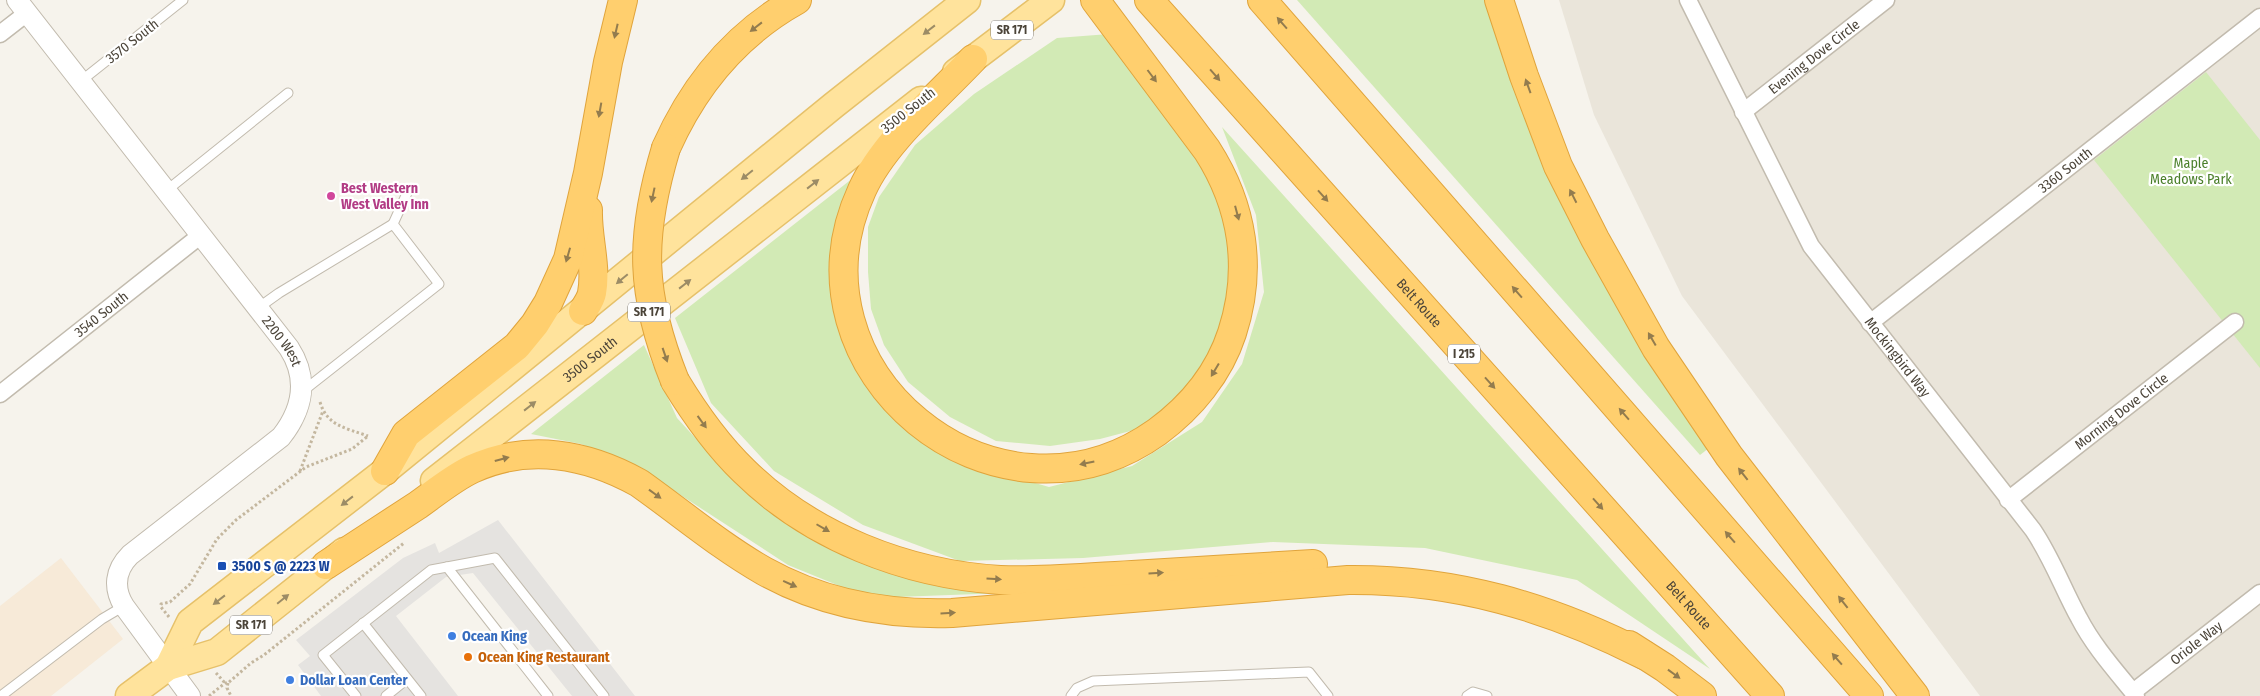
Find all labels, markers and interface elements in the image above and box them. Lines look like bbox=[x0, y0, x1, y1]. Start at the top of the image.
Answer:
street label: 3570 South bbox=[103, 16, 162, 67]
street label: Evening Dove Circle bbox=[1765, 16, 1863, 98]
one-way arrow bbox=[1277, 17, 1288, 30]
road number: SR 171 bbox=[991, 20, 1033, 40]
one-way arrow bbox=[750, 22, 763, 32]
one-way arrow bbox=[612, 23, 620, 38]
one-way arrow bbox=[922, 25, 936, 35]
one-way arrow bbox=[1209, 68, 1220, 81]
one-way arrow bbox=[1147, 69, 1157, 83]
one-way arrow bbox=[1524, 78, 1532, 93]
street label: 3500 South bbox=[878, 84, 939, 137]
one-way arrow bbox=[595, 102, 603, 118]
street label: 3360 South bbox=[2035, 144, 2096, 197]
park label: Maple Meadows Park bbox=[2150, 155, 2232, 188]
one-way arrow bbox=[741, 170, 754, 181]
one-way arrow bbox=[806, 179, 820, 189]
place label: Best Western West Valley Inn bbox=[341, 180, 429, 213]
one-way arrow bbox=[649, 187, 657, 202]
one-way arrow bbox=[1569, 189, 1577, 203]
marker: Best Western West Valley Inn bbox=[325, 190, 337, 202]
one-way arrow bbox=[1317, 190, 1329, 202]
one-way arrow bbox=[1233, 206, 1241, 221]
one-way arrow bbox=[564, 247, 572, 262]
one-way arrow bbox=[616, 273, 628, 284]
street label: Belt Route bbox=[1393, 275, 1445, 331]
one-way arrow bbox=[678, 279, 691, 290]
one-way arrow bbox=[1511, 286, 1522, 299]
street label: 3540 South bbox=[71, 288, 132, 341]
road number: SR 171 bbox=[628, 302, 670, 322]
street label: 2200 West bbox=[258, 313, 305, 369]
street label: Mockingbird Way bbox=[1861, 314, 1934, 401]
street label: 3500 South bbox=[560, 333, 621, 386]
one-way arrow bbox=[1647, 333, 1656, 346]
road number: I 215 bbox=[1448, 344, 1480, 364]
one-way arrow bbox=[662, 347, 669, 362]
one-way arrow bbox=[1211, 363, 1220, 376]
street label: Morning Dove Circle bbox=[2072, 370, 2172, 453]
one-way arrow bbox=[1484, 376, 1495, 389]
one-way arrow bbox=[523, 401, 537, 411]
one-way arrow bbox=[1618, 408, 1629, 421]
one-way arrow bbox=[697, 415, 707, 429]
one-way arrow bbox=[494, 455, 509, 463]
one-way arrow bbox=[1080, 459, 1095, 467]
one-way arrow bbox=[1737, 468, 1748, 481]
one-way arrow bbox=[648, 489, 662, 499]
one-way arrow bbox=[341, 495, 354, 506]
one-way arrow bbox=[1592, 497, 1604, 509]
one-way arrow bbox=[816, 524, 830, 533]
one-way arrow bbox=[1725, 530, 1736, 543]
place label: 3500 S @ 2223 W bbox=[231, 558, 330, 575]
marker: 3500 S @ 2223 W bbox=[216, 560, 228, 572]
one-way arrow bbox=[1148, 569, 1164, 577]
one-way arrow bbox=[986, 576, 1002, 584]
street label: Belt Route bbox=[1662, 578, 1715, 633]
one-way arrow bbox=[783, 580, 797, 588]
one-way arrow bbox=[277, 594, 290, 605]
one-way arrow bbox=[213, 595, 226, 606]
one-way arrow bbox=[1837, 596, 1848, 609]
one-way arrow bbox=[940, 608, 956, 616]
road number: SR 171 bbox=[230, 616, 272, 634]
street label: Oriole Way bbox=[2167, 617, 2226, 669]
place label: Ocean King bbox=[462, 628, 527, 645]
marker: Ocean King bbox=[446, 630, 458, 642]
place label: Ocean King Restaurant bbox=[478, 649, 611, 666]
marker: Ocean King Restaurant bbox=[462, 651, 474, 663]
one-way arrow bbox=[1832, 653, 1843, 666]
one-way arrow bbox=[1667, 669, 1680, 680]
place label: Dollar Loan Center bbox=[300, 672, 408, 689]
marker: Dollar Loan Center bbox=[284, 674, 296, 686]

